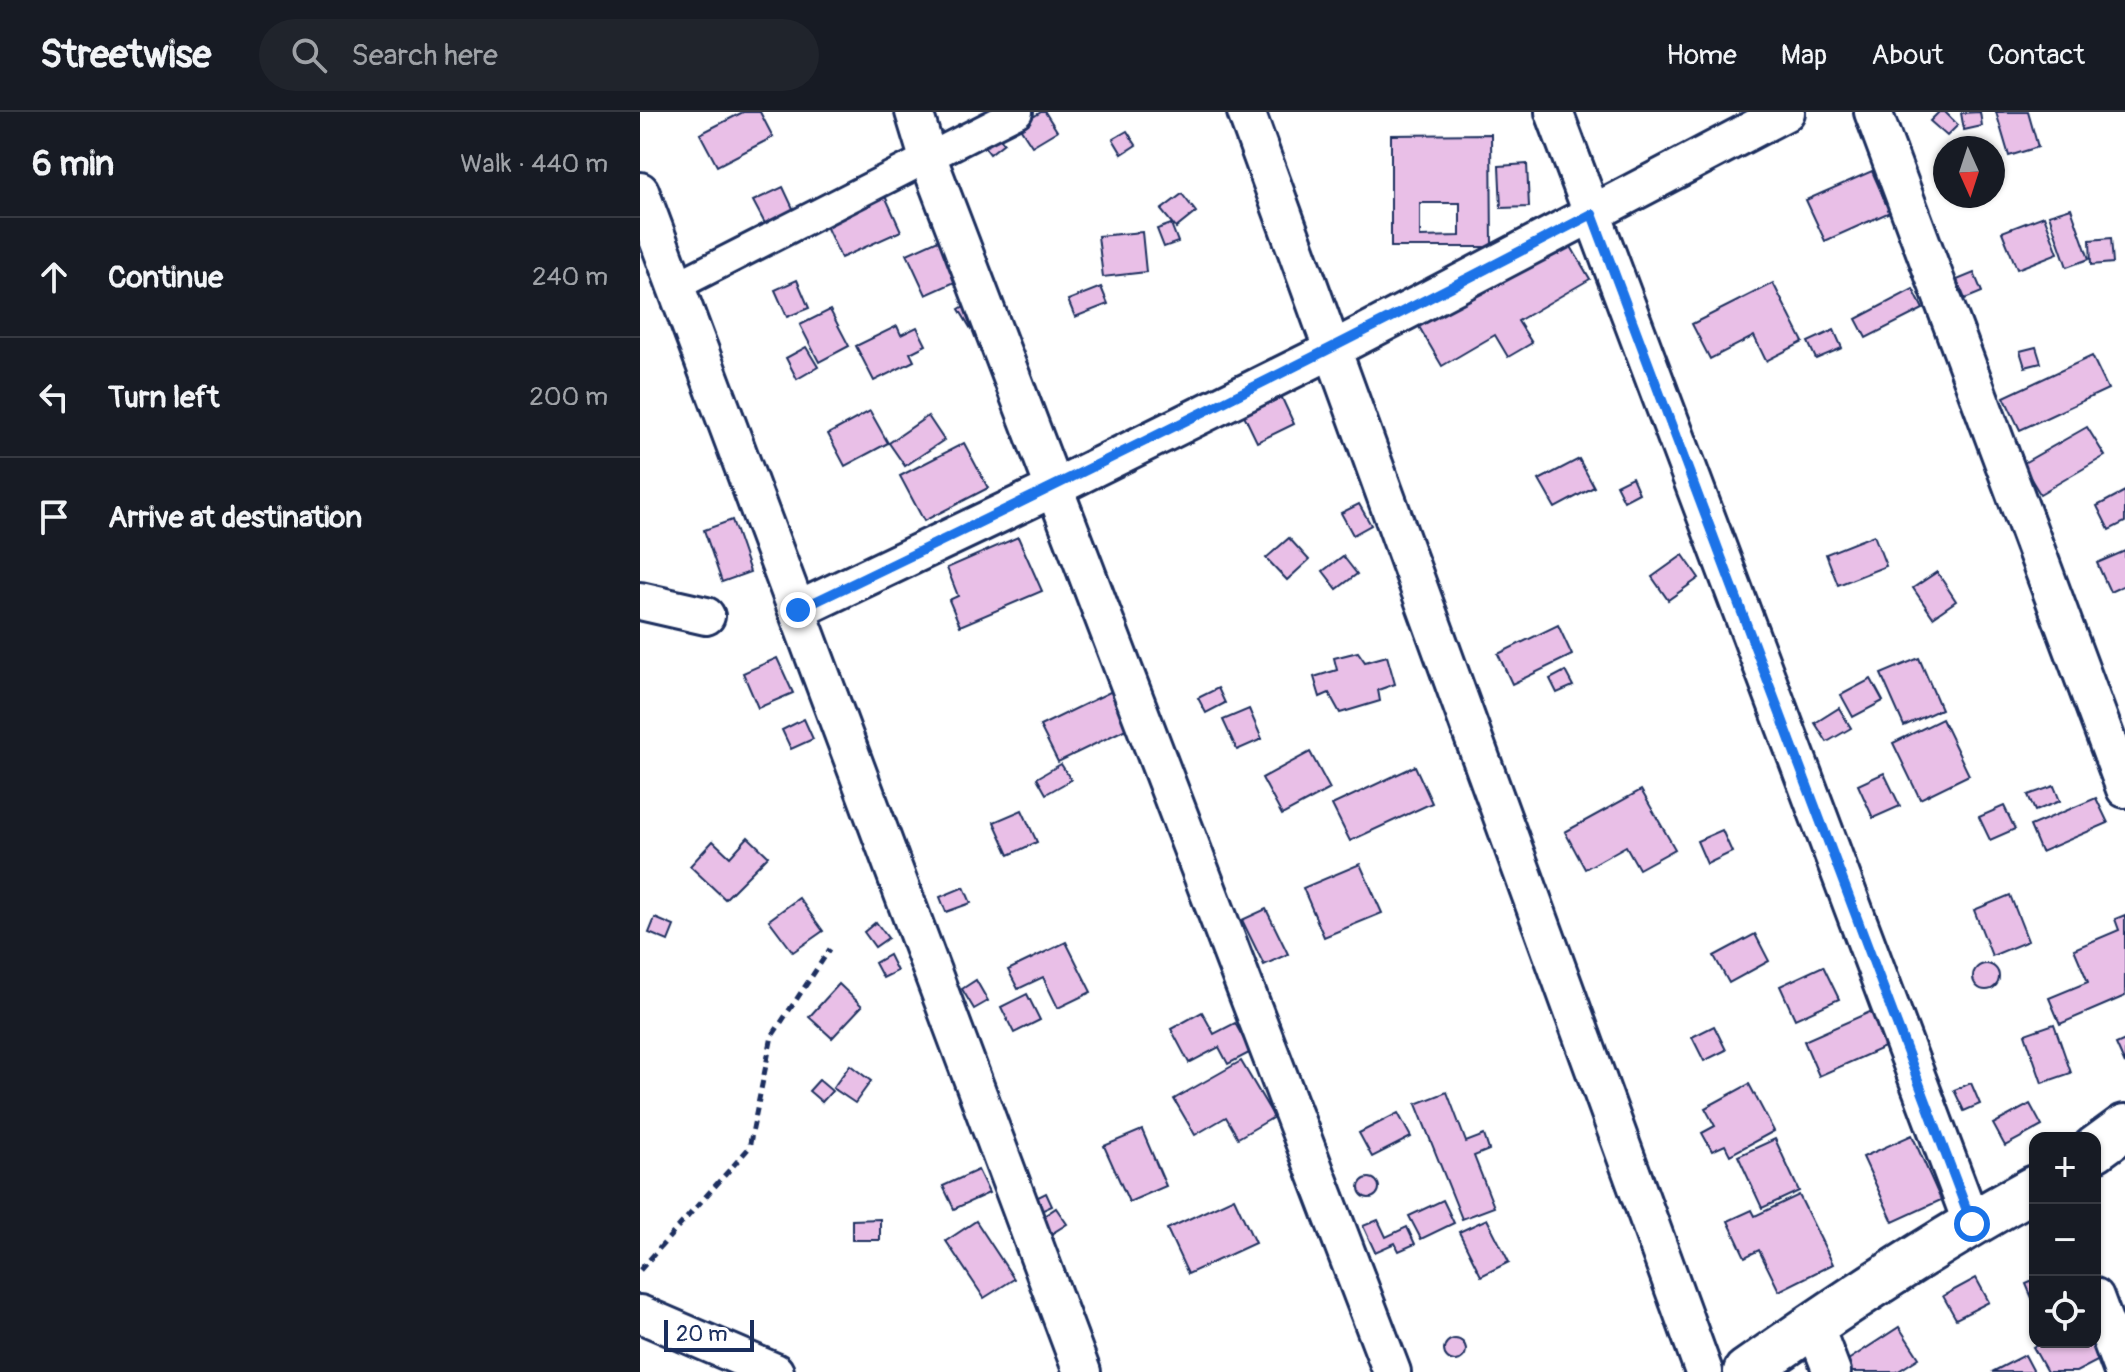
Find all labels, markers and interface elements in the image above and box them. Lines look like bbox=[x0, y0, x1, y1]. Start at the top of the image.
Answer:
search box bbox=[259, 19, 819, 91]
text: Streetwise bbox=[40, 31, 211, 79]
icon: search bbox=[287, 33, 331, 77]
text: Search here bbox=[351, 37, 498, 74]
text: Home bbox=[1666, 38, 1737, 73]
text: Map bbox=[1781, 38, 1827, 73]
text: About bbox=[1871, 38, 1944, 73]
text: Contact bbox=[1988, 38, 2085, 73]
north arrow bbox=[1933, 136, 2005, 208]
text: 6 min bbox=[32, 143, 114, 186]
text: Walk · 440 m bbox=[460, 148, 608, 180]
icon: ahead bbox=[32, 255, 76, 299]
text: Continue bbox=[108, 259, 223, 296]
text: 240 m bbox=[532, 261, 608, 293]
icon: left bbox=[32, 375, 76, 419]
text: Turn left bbox=[108, 379, 219, 416]
text: 200 m bbox=[529, 381, 608, 413]
icon: arrive bbox=[32, 495, 76, 539]
text: Arrive at destination bbox=[108, 499, 362, 536]
route end bbox=[780, 592, 816, 628]
map controls bbox=[2029, 1132, 2101, 1348]
button: + bbox=[2029, 1132, 2101, 1204]
button: − bbox=[2029, 1204, 2101, 1276]
route start bbox=[1954, 1206, 1990, 1242]
button: locate bbox=[2029, 1276, 2101, 1348]
scale bar bbox=[664, 1316, 754, 1352]
text: 20 m bbox=[676, 1320, 728, 1348]

